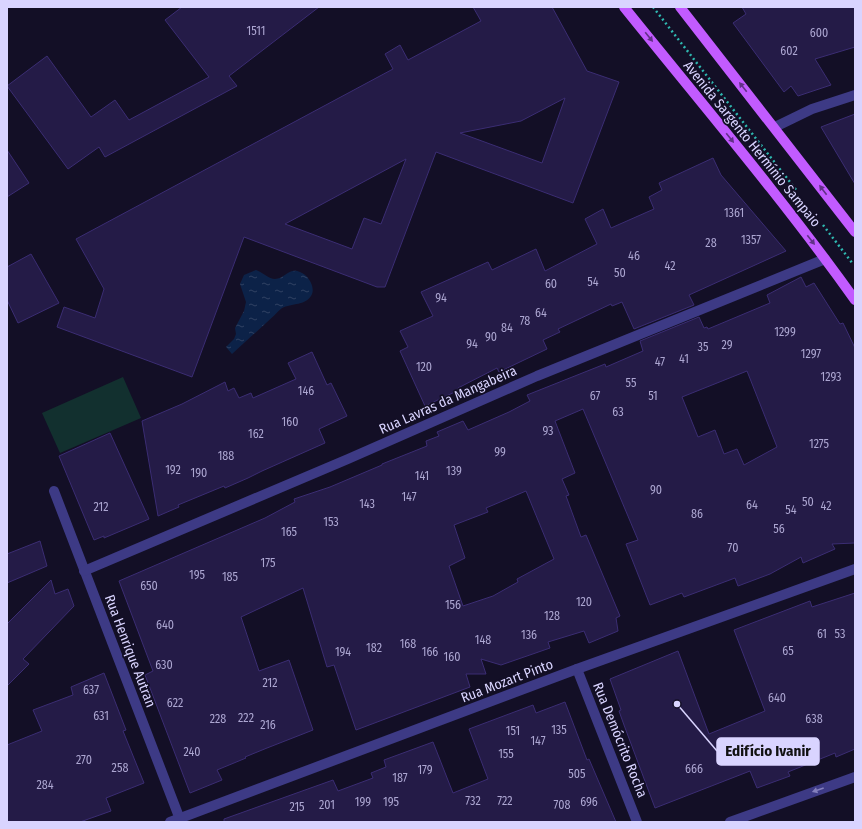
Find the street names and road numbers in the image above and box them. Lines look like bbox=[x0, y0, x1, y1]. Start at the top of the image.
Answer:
street label: Avenida Sargento Hermínio Sampaio bbox=[680, 57, 824, 231]
street label: Rua Lavras da Mangabeira bbox=[377, 362, 520, 438]
street label: Rua Henrique Autran bbox=[101, 592, 159, 710]
street label: Rua Mozart Pinto bbox=[459, 656, 555, 706]
street label: Rua Demócrito Rocha bbox=[589, 680, 651, 800]

